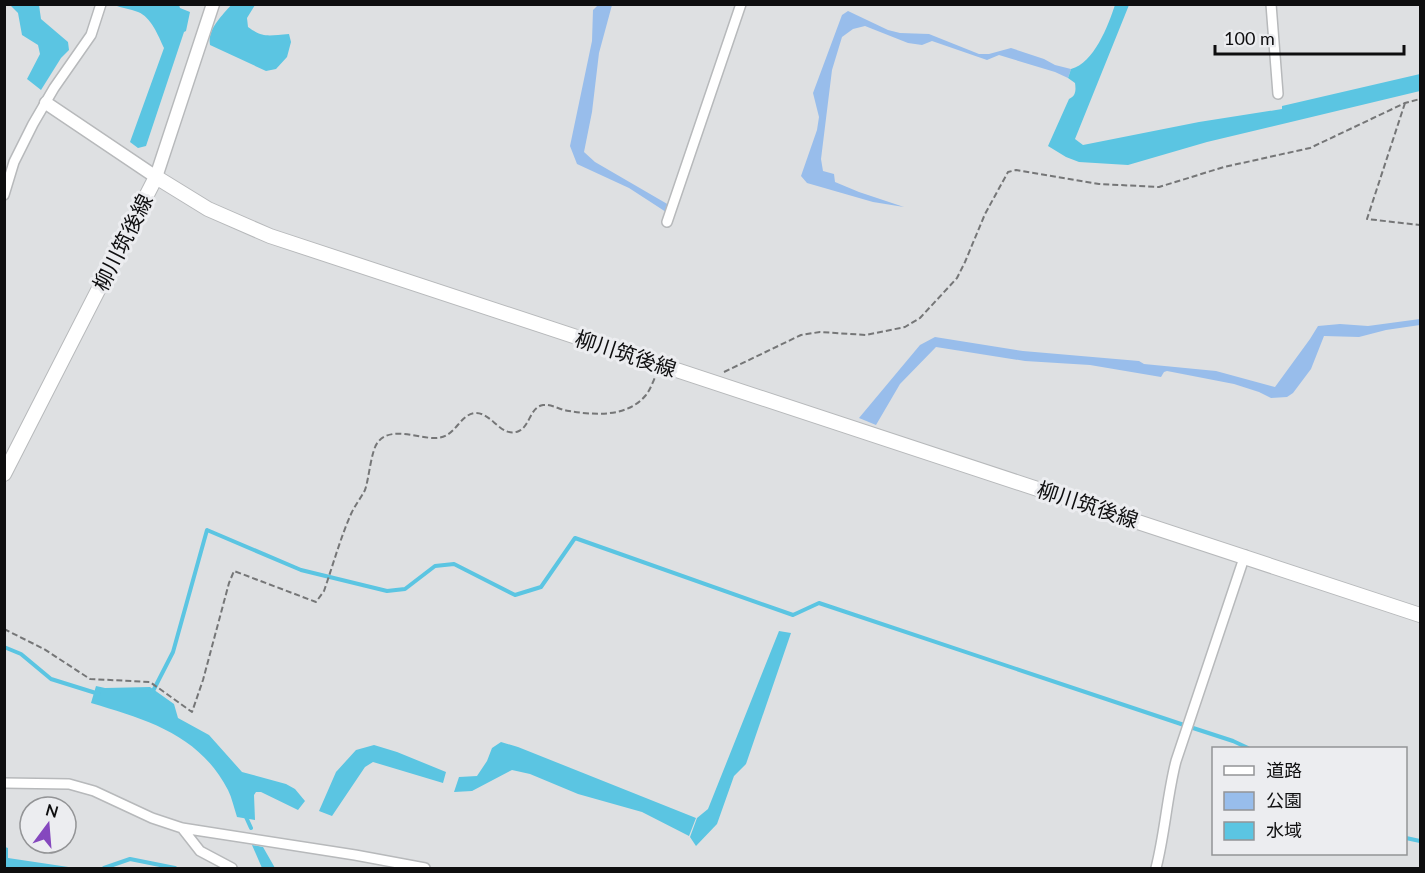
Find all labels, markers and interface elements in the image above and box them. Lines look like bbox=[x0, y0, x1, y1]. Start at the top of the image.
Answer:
scale bar bbox=[1215, 18, 1404, 56]
text: 100 m bbox=[1224, 27, 1275, 49]
street label: 柳川筑後線 bbox=[87, 190, 157, 294]
street label: 柳川筑後線 bbox=[572, 325, 680, 381]
street label: 柳川筑後線 bbox=[1034, 476, 1142, 532]
legend bbox=[1212, 747, 1407, 855]
text: 道路 bbox=[1266, 759, 1302, 781]
text: 公園 bbox=[1266, 789, 1302, 811]
north arrow bbox=[18, 795, 78, 855]
text: N bbox=[44, 799, 61, 821]
text: 水域 bbox=[1266, 819, 1302, 841]

